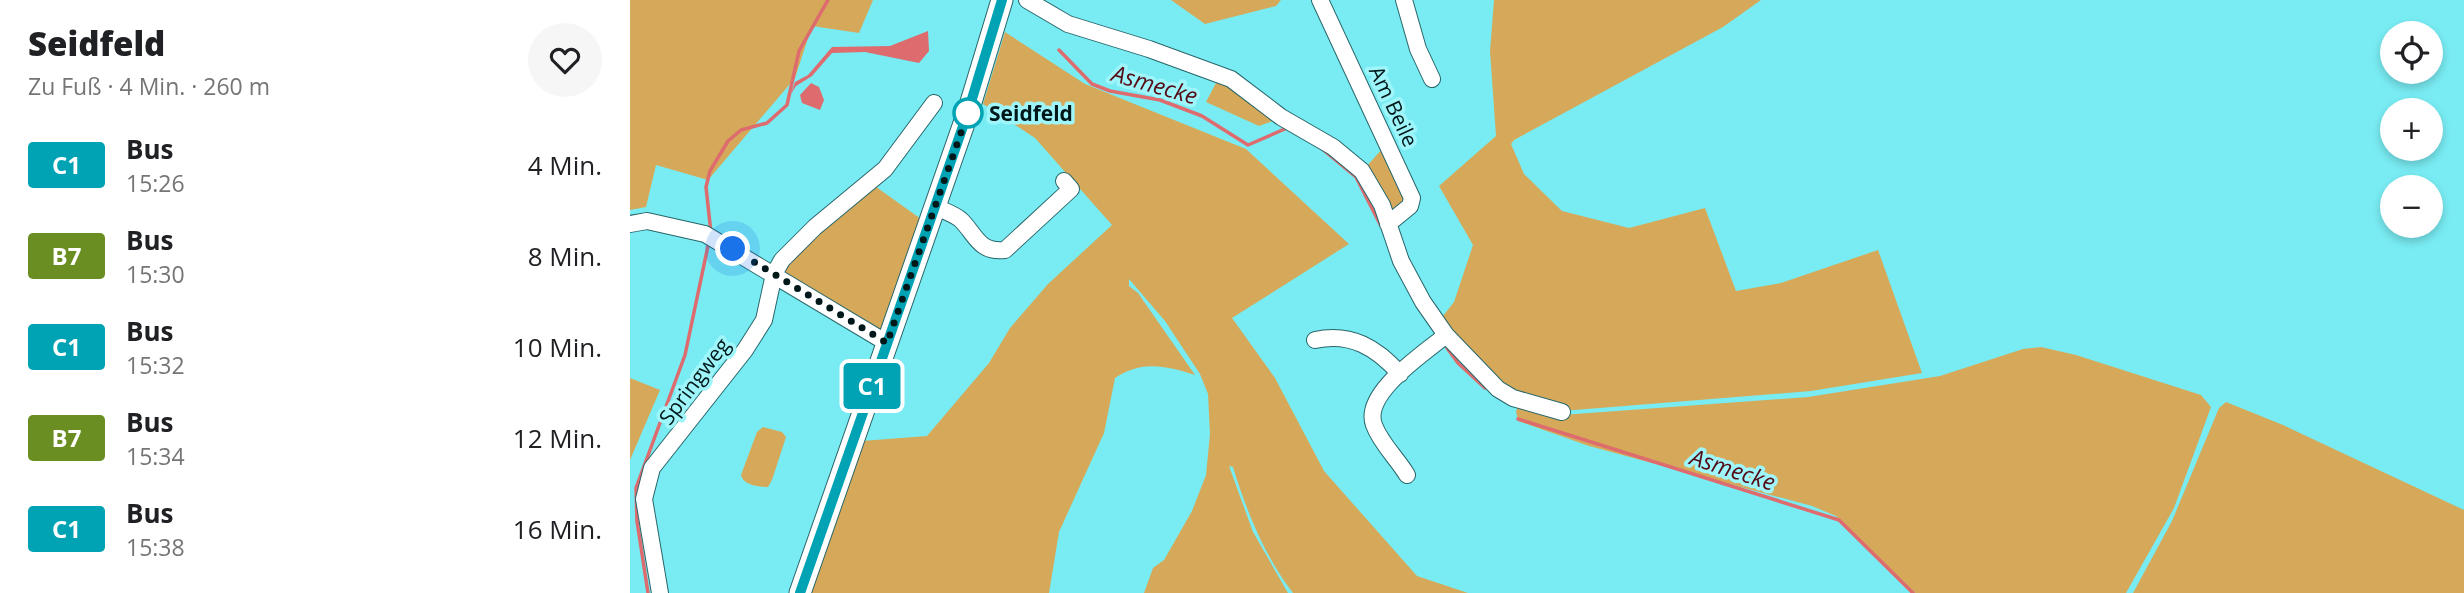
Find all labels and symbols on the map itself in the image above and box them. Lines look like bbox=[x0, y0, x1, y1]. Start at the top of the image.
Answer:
water label: Asmecke bbox=[1107, 56, 1201, 111]
street label: Am Beile bbox=[1363, 61, 1425, 151]
marker: Seidfeld bbox=[953, 98, 983, 128]
place label: Seidfeld bbox=[989, 99, 1073, 127]
your location bbox=[715, 231, 750, 266]
street label: Springweg bbox=[652, 332, 736, 430]
line badge: C1 bbox=[840, 363, 904, 409]
water label: Asmecke bbox=[1685, 440, 1780, 498]

